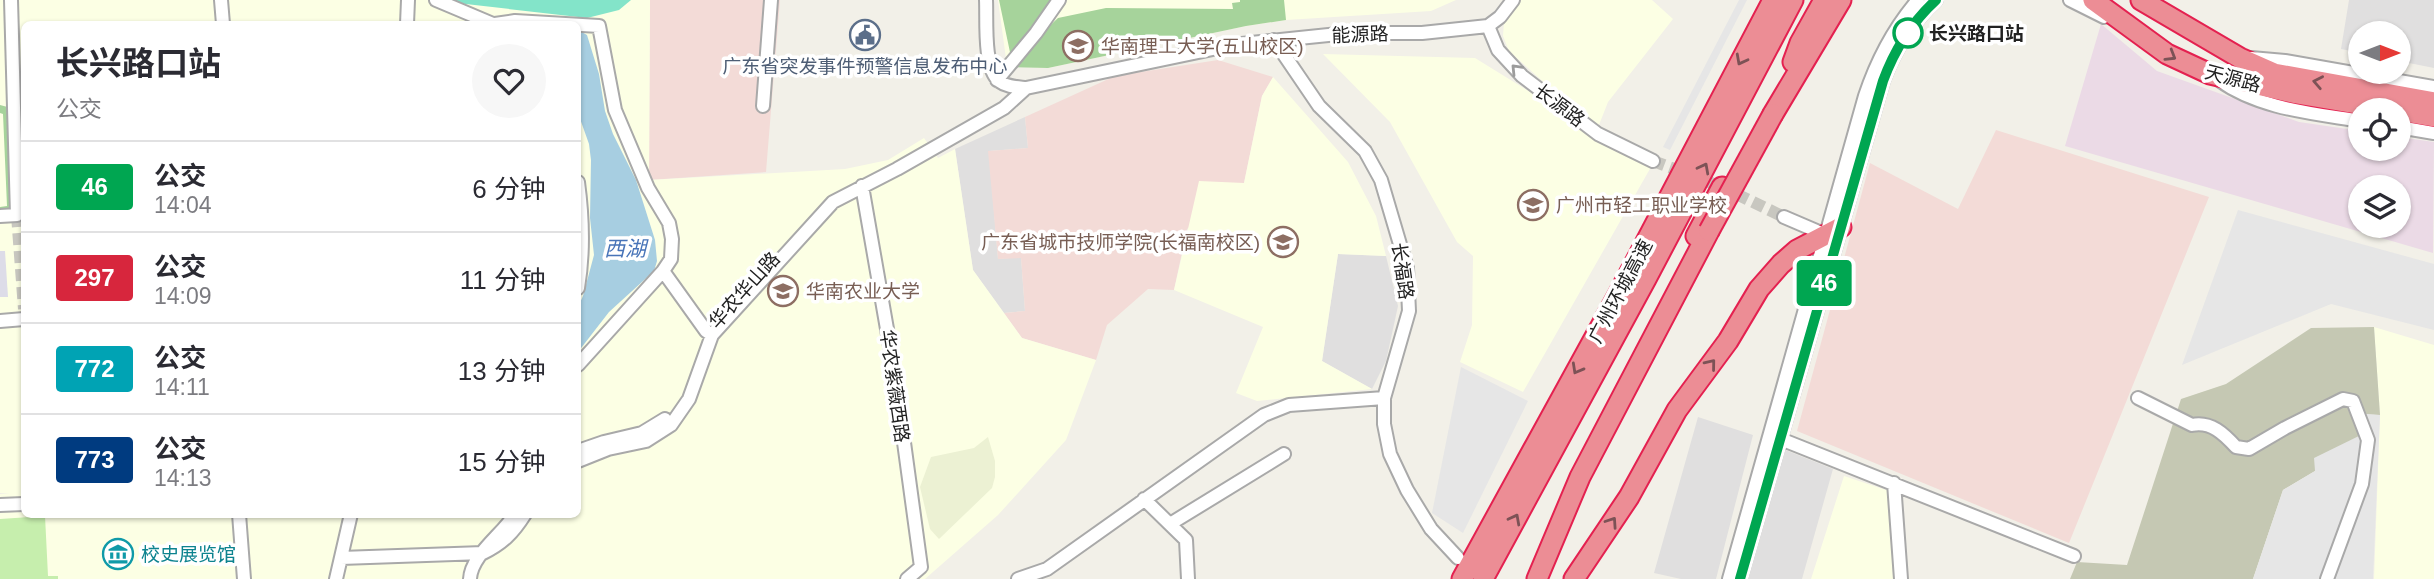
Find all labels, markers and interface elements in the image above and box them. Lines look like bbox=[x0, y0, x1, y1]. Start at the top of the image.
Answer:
public building icon: 广东省突发事件预警信息发布中心 bbox=[848, 18, 882, 52]
marker: 长兴路口站 bbox=[1893, 18, 1923, 48]
north arrow bbox=[2348, 21, 2412, 84]
map controls bbox=[2348, 21, 2411, 238]
street label: 能源路 bbox=[1331, 23, 1389, 46]
place label: 长兴路口站 bbox=[1929, 23, 2024, 44]
school or university icon: 华南理工大学(五山校区) bbox=[1061, 29, 1095, 63]
place label: 华南理工大学(五山校区) bbox=[1101, 36, 1304, 57]
button: heart bbox=[472, 44, 546, 118]
text: 长兴路口站 bbox=[56, 45, 221, 82]
one-way arrow bbox=[2164, 47, 2177, 60]
one-way arrow bbox=[1736, 53, 1749, 65]
place label: 广东省突发事件预警信息发布中心 bbox=[722, 56, 1008, 77]
street label: 天源路 bbox=[2203, 61, 2263, 96]
one-way arrow bbox=[1511, 64, 1524, 77]
one-way arrow bbox=[2312, 76, 2324, 91]
street label: 长源路 bbox=[1531, 80, 1589, 131]
text: 公交 bbox=[56, 96, 102, 122]
button: locate bbox=[2348, 98, 2411, 161]
text: 公交 bbox=[154, 161, 206, 191]
one-way arrow bbox=[1696, 162, 1710, 175]
text: 46 bbox=[81, 173, 108, 200]
text: 6 分钟 bbox=[472, 174, 546, 204]
button: layers bbox=[2348, 175, 2411, 238]
school or university icon: 广州市轻工职业学校 bbox=[1516, 188, 1550, 222]
text: 14:04 bbox=[154, 192, 212, 218]
place label: 广州市轻工职业学校 bbox=[1556, 195, 1727, 216]
school or university icon: 广东省城市技师学院(长福南校区) bbox=[1266, 225, 1300, 259]
place label: 广东省城市技师学院(长福南校区) bbox=[981, 232, 1260, 253]
street label: 广州环城高速 bbox=[1584, 236, 1656, 346]
water label: 西湖 bbox=[604, 237, 649, 260]
street label: 长福路 bbox=[1388, 241, 1417, 301]
street label: 华农华山路 bbox=[705, 248, 784, 333]
text: 公交 bbox=[154, 252, 206, 282]
line badge: 46 bbox=[1792, 260, 1856, 306]
text: 297 bbox=[74, 264, 115, 291]
text: 11 分钟 bbox=[460, 265, 546, 295]
text: 46 bbox=[1811, 269, 1837, 296]
school or university icon: 华南农业大学 bbox=[766, 274, 800, 308]
place label: 华南农业大学 bbox=[806, 281, 920, 302]
text: 14:09 bbox=[154, 283, 212, 309]
street label: 华农紫薇西路 bbox=[876, 328, 913, 444]
text: 公交 bbox=[154, 343, 206, 373]
text: 772 bbox=[74, 355, 115, 382]
text: 13 分钟 bbox=[458, 356, 546, 386]
one-way arrow bbox=[1703, 359, 1716, 371]
one-way arrow bbox=[1572, 362, 1586, 375]
text: 14:11 bbox=[154, 374, 210, 400]
text: 公交 bbox=[154, 434, 206, 464]
text: 773 bbox=[74, 446, 115, 473]
text: 15 分钟 bbox=[458, 447, 546, 477]
text: 14:13 bbox=[154, 465, 212, 491]
one-way arrow bbox=[1507, 514, 1520, 526]
one-way arrow bbox=[1604, 517, 1616, 530]
museum icon: 校史展览馆 bbox=[101, 537, 135, 571]
place label: 校史展览馆 bbox=[141, 544, 236, 565]

